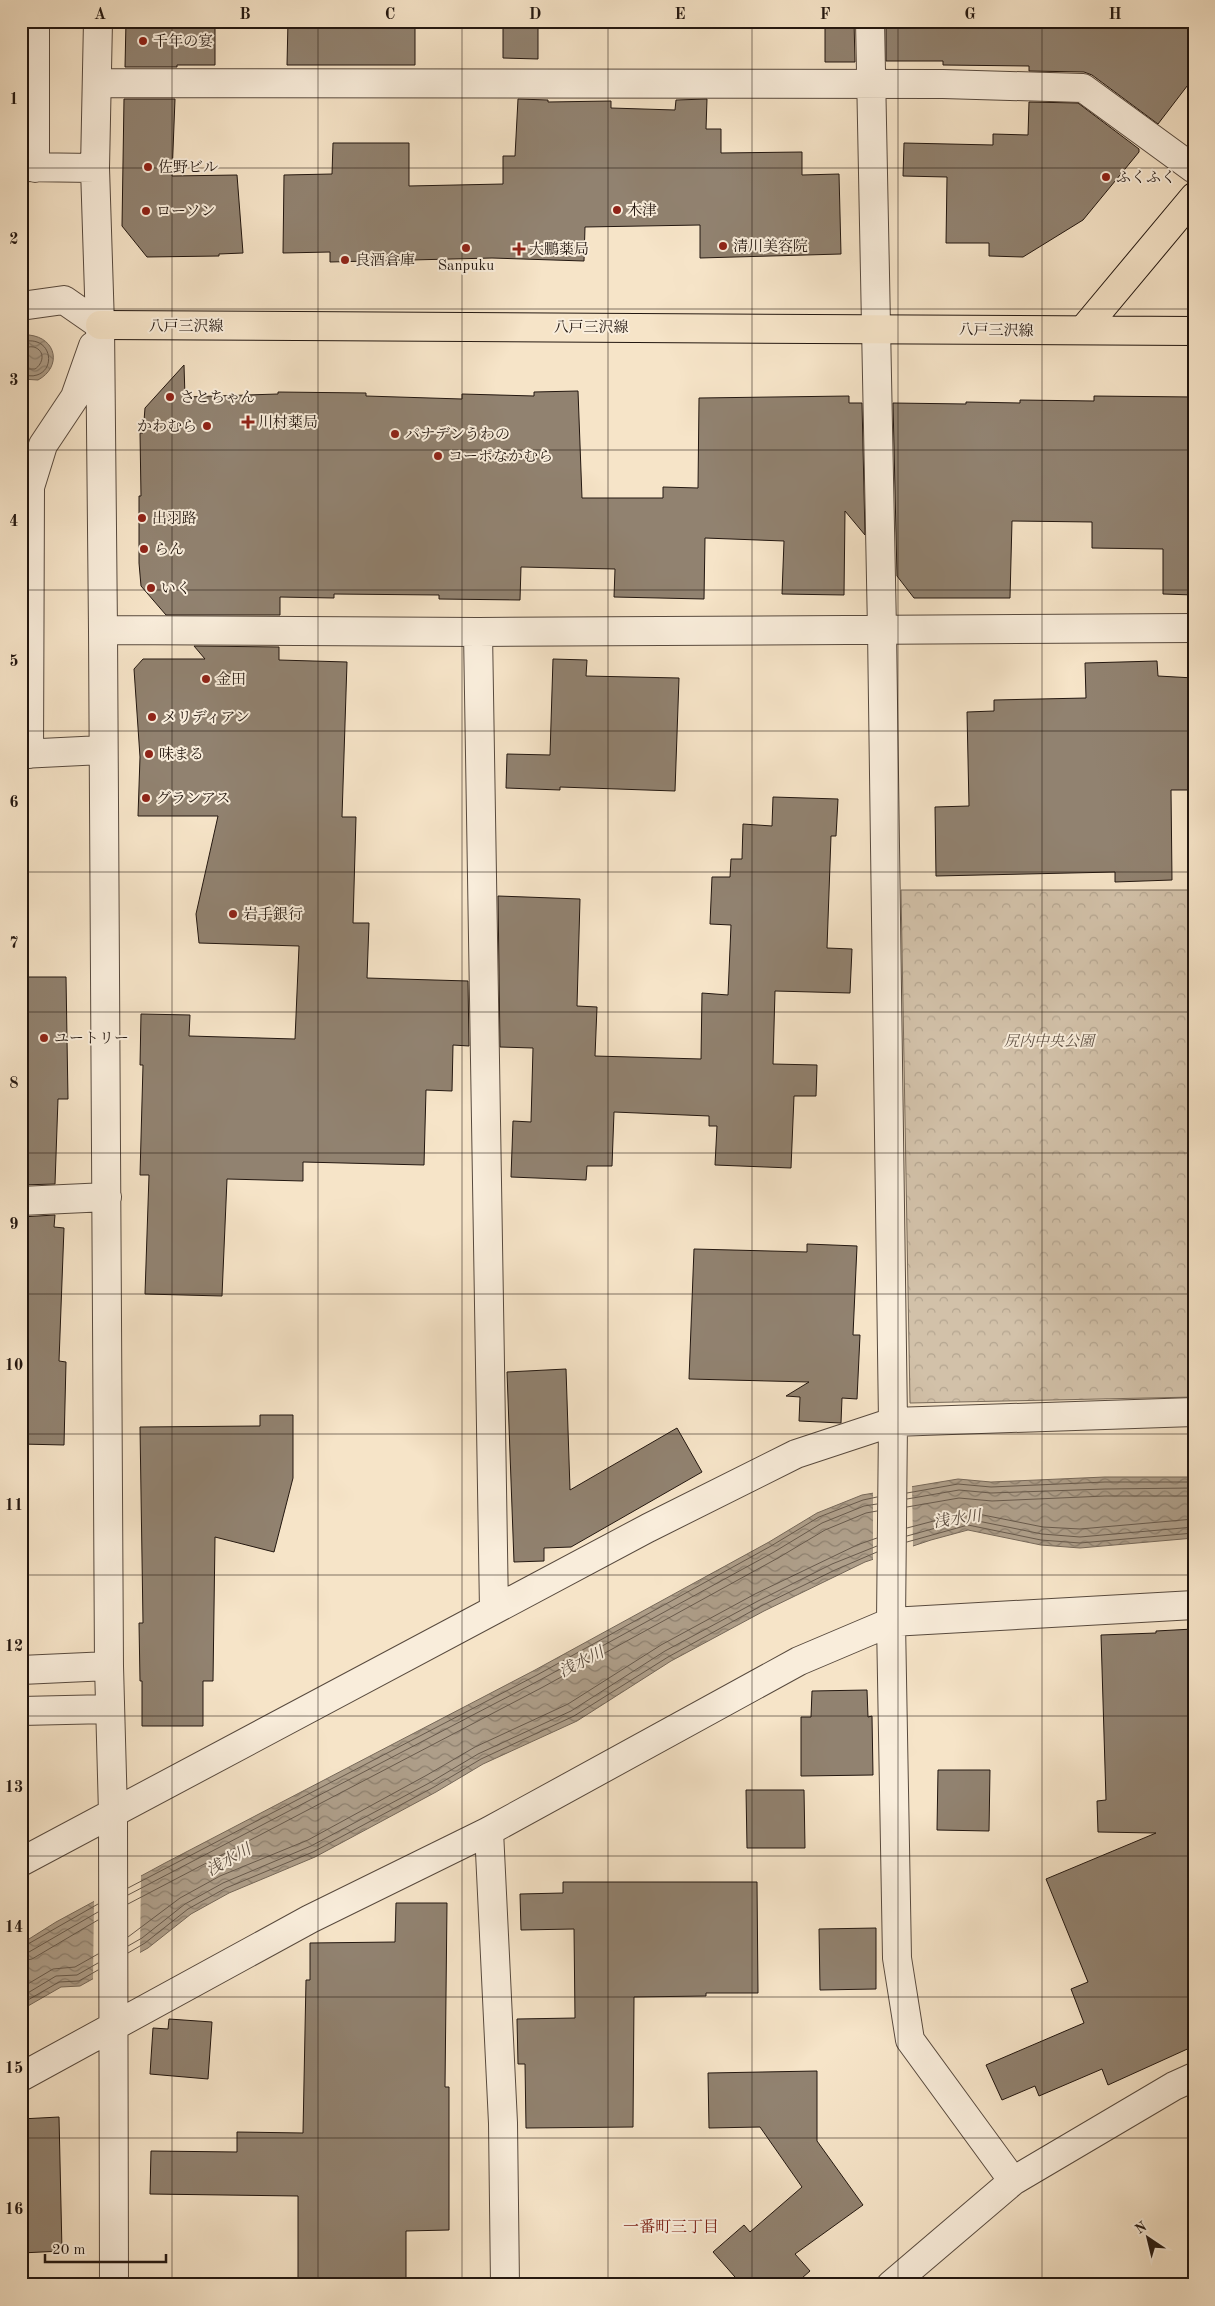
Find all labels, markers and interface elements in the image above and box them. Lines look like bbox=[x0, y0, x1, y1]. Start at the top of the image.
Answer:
text: A bbox=[94, 7, 106, 23]
text: B bbox=[239, 7, 251, 23]
text: C bbox=[385, 7, 395, 23]
text: D bbox=[529, 7, 541, 23]
text: E bbox=[674, 7, 686, 23]
text: F bbox=[820, 7, 831, 23]
text: G bbox=[964, 7, 976, 23]
text: H bbox=[1108, 7, 1122, 23]
place label: 千年の宴 bbox=[153, 33, 213, 50]
marker: 千年の宴 bbox=[137, 35, 149, 47]
text: 1 bbox=[9, 92, 19, 108]
place label: 佐野ビル bbox=[158, 159, 218, 176]
marker: 佐野ビル bbox=[142, 161, 154, 173]
place label: ふくふく bbox=[1116, 170, 1176, 186]
marker: ふくふく bbox=[1100, 171, 1112, 183]
place label: 木津 bbox=[627, 202, 657, 219]
marker: 木津 bbox=[611, 204, 623, 216]
marker: ローソン bbox=[140, 205, 152, 217]
place label: ローソン bbox=[156, 205, 215, 220]
text: 2 bbox=[9, 232, 19, 248]
place label: 清川美容院 bbox=[733, 238, 808, 255]
marker: 清川美容院 bbox=[717, 240, 729, 252]
place label: 大鵬薬局 bbox=[529, 241, 589, 258]
marker: Sanpuku bbox=[460, 242, 472, 254]
marker: 大鵬薬局 bbox=[513, 243, 525, 255]
place label: 良酒倉庫 bbox=[355, 252, 415, 269]
marker: 良酒倉庫 bbox=[339, 254, 351, 266]
place label: Sanpuku bbox=[438, 259, 494, 274]
street label: 八戸三沢線 bbox=[148, 318, 224, 335]
street label: 八戸三沢線 bbox=[553, 319, 629, 336]
street label: 八戸三沢線 bbox=[958, 321, 1034, 340]
text: 3 bbox=[9, 373, 19, 389]
place label: さとちゃん bbox=[180, 390, 255, 406]
marker: さとちゃん bbox=[164, 391, 176, 403]
place label: 川村薬局 bbox=[258, 414, 318, 431]
marker: 川村薬局 bbox=[242, 416, 254, 428]
place label: かわむら bbox=[137, 419, 197, 435]
marker: かわむら bbox=[201, 420, 213, 432]
place label: パナデンうわの bbox=[405, 426, 510, 443]
marker: パナデンうわの bbox=[389, 428, 401, 440]
place label: コーポなかむら bbox=[448, 449, 553, 465]
marker: コーポなかむら bbox=[432, 450, 444, 462]
place label: 出羽路 bbox=[152, 510, 197, 527]
marker: 出羽路 bbox=[136, 512, 148, 524]
text: 4 bbox=[9, 514, 19, 530]
place label: らん bbox=[154, 542, 184, 558]
marker: らん bbox=[138, 543, 150, 555]
place label: いく bbox=[161, 581, 191, 597]
marker: いく bbox=[145, 582, 157, 594]
text: 5 bbox=[9, 654, 19, 670]
place label: 金田 bbox=[216, 671, 246, 688]
marker: 金田 bbox=[200, 673, 212, 685]
place label: メリディアン bbox=[162, 709, 250, 726]
marker: メリディアン bbox=[146, 711, 158, 723]
place label: 味まる bbox=[159, 746, 204, 763]
marker: 味まる bbox=[143, 748, 155, 760]
place label: グランアス bbox=[156, 790, 230, 807]
marker: グランアス bbox=[140, 792, 152, 804]
text: 6 bbox=[9, 795, 19, 811]
place label: 岩手銀行 bbox=[243, 906, 303, 923]
marker: 岩手銀行 bbox=[227, 908, 239, 920]
text: 7 bbox=[9, 936, 19, 952]
place label: ユートリー bbox=[54, 1031, 129, 1047]
marker: ユートリー bbox=[38, 1032, 50, 1044]
park label: 尻内中央公園 bbox=[1004, 1033, 1097, 1050]
text: 8 bbox=[9, 1076, 19, 1092]
text: 9 bbox=[9, 1217, 19, 1233]
text: 10 bbox=[5, 1358, 23, 1374]
text: 11 bbox=[5, 1498, 23, 1514]
water label: 浅水川 bbox=[932, 1506, 984, 1531]
text: 12 bbox=[5, 1639, 23, 1655]
water label: 浅水川 bbox=[556, 1642, 609, 1681]
text: 13 bbox=[5, 1780, 23, 1796]
water label: 浅水川 bbox=[203, 1839, 256, 1879]
text: 14 bbox=[5, 1920, 23, 1936]
text: 15 bbox=[5, 2061, 23, 2077]
text: 16 bbox=[5, 2202, 23, 2218]
north arrow bbox=[1122, 2214, 1172, 2264]
district label: 一番町三丁目 bbox=[623, 2218, 719, 2236]
text: N bbox=[1133, 2219, 1150, 2237]
scale bar bbox=[45, 2231, 166, 2263]
text: 20 m bbox=[52, 2243, 86, 2258]

